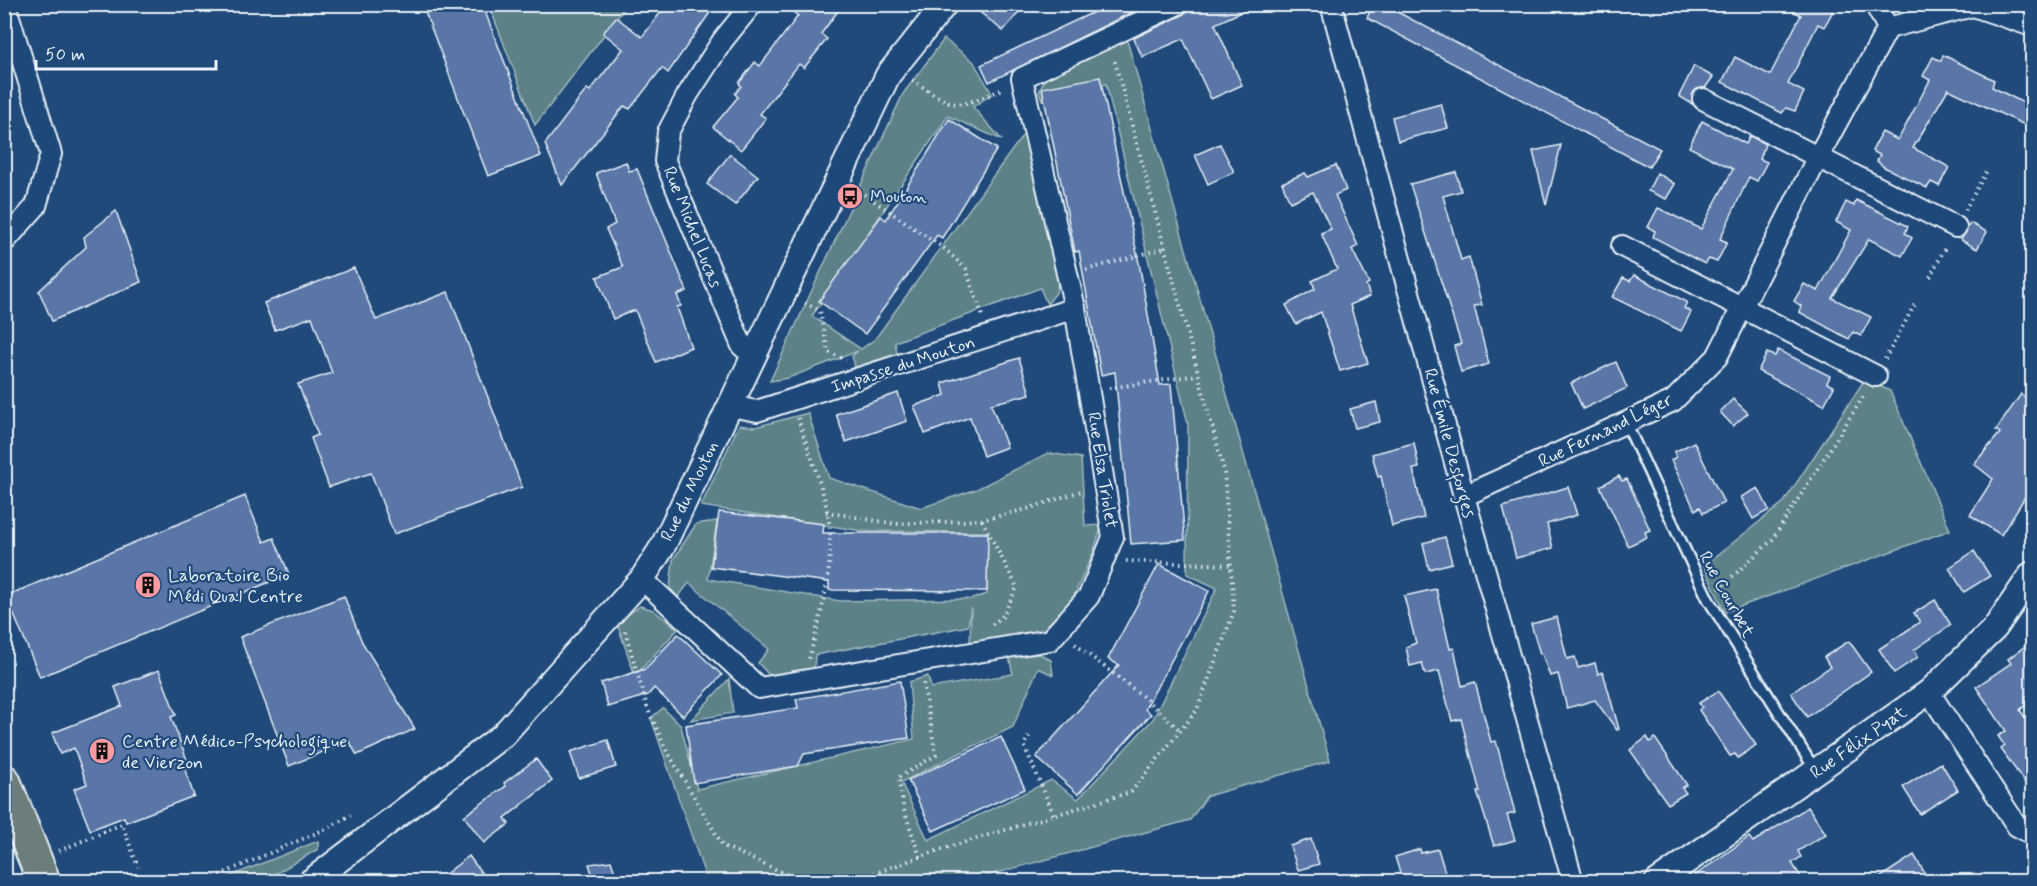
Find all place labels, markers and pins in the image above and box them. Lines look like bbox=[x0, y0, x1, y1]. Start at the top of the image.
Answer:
bus stop icon: Mouton bbox=[835, 181, 865, 211]
place label: Mouton bbox=[870, 185, 927, 209]
place label: Laboratoire Bio Médi Qual Centre bbox=[168, 564, 303, 609]
building icon: Laboratoire Bio Médi Qual Centre bbox=[133, 570, 163, 600]
place label: Centre Médico-Psychologique de Vierzon bbox=[122, 730, 347, 775]
building icon: Centre Médico-Psychologique de Vierzon bbox=[87, 736, 117, 766]

